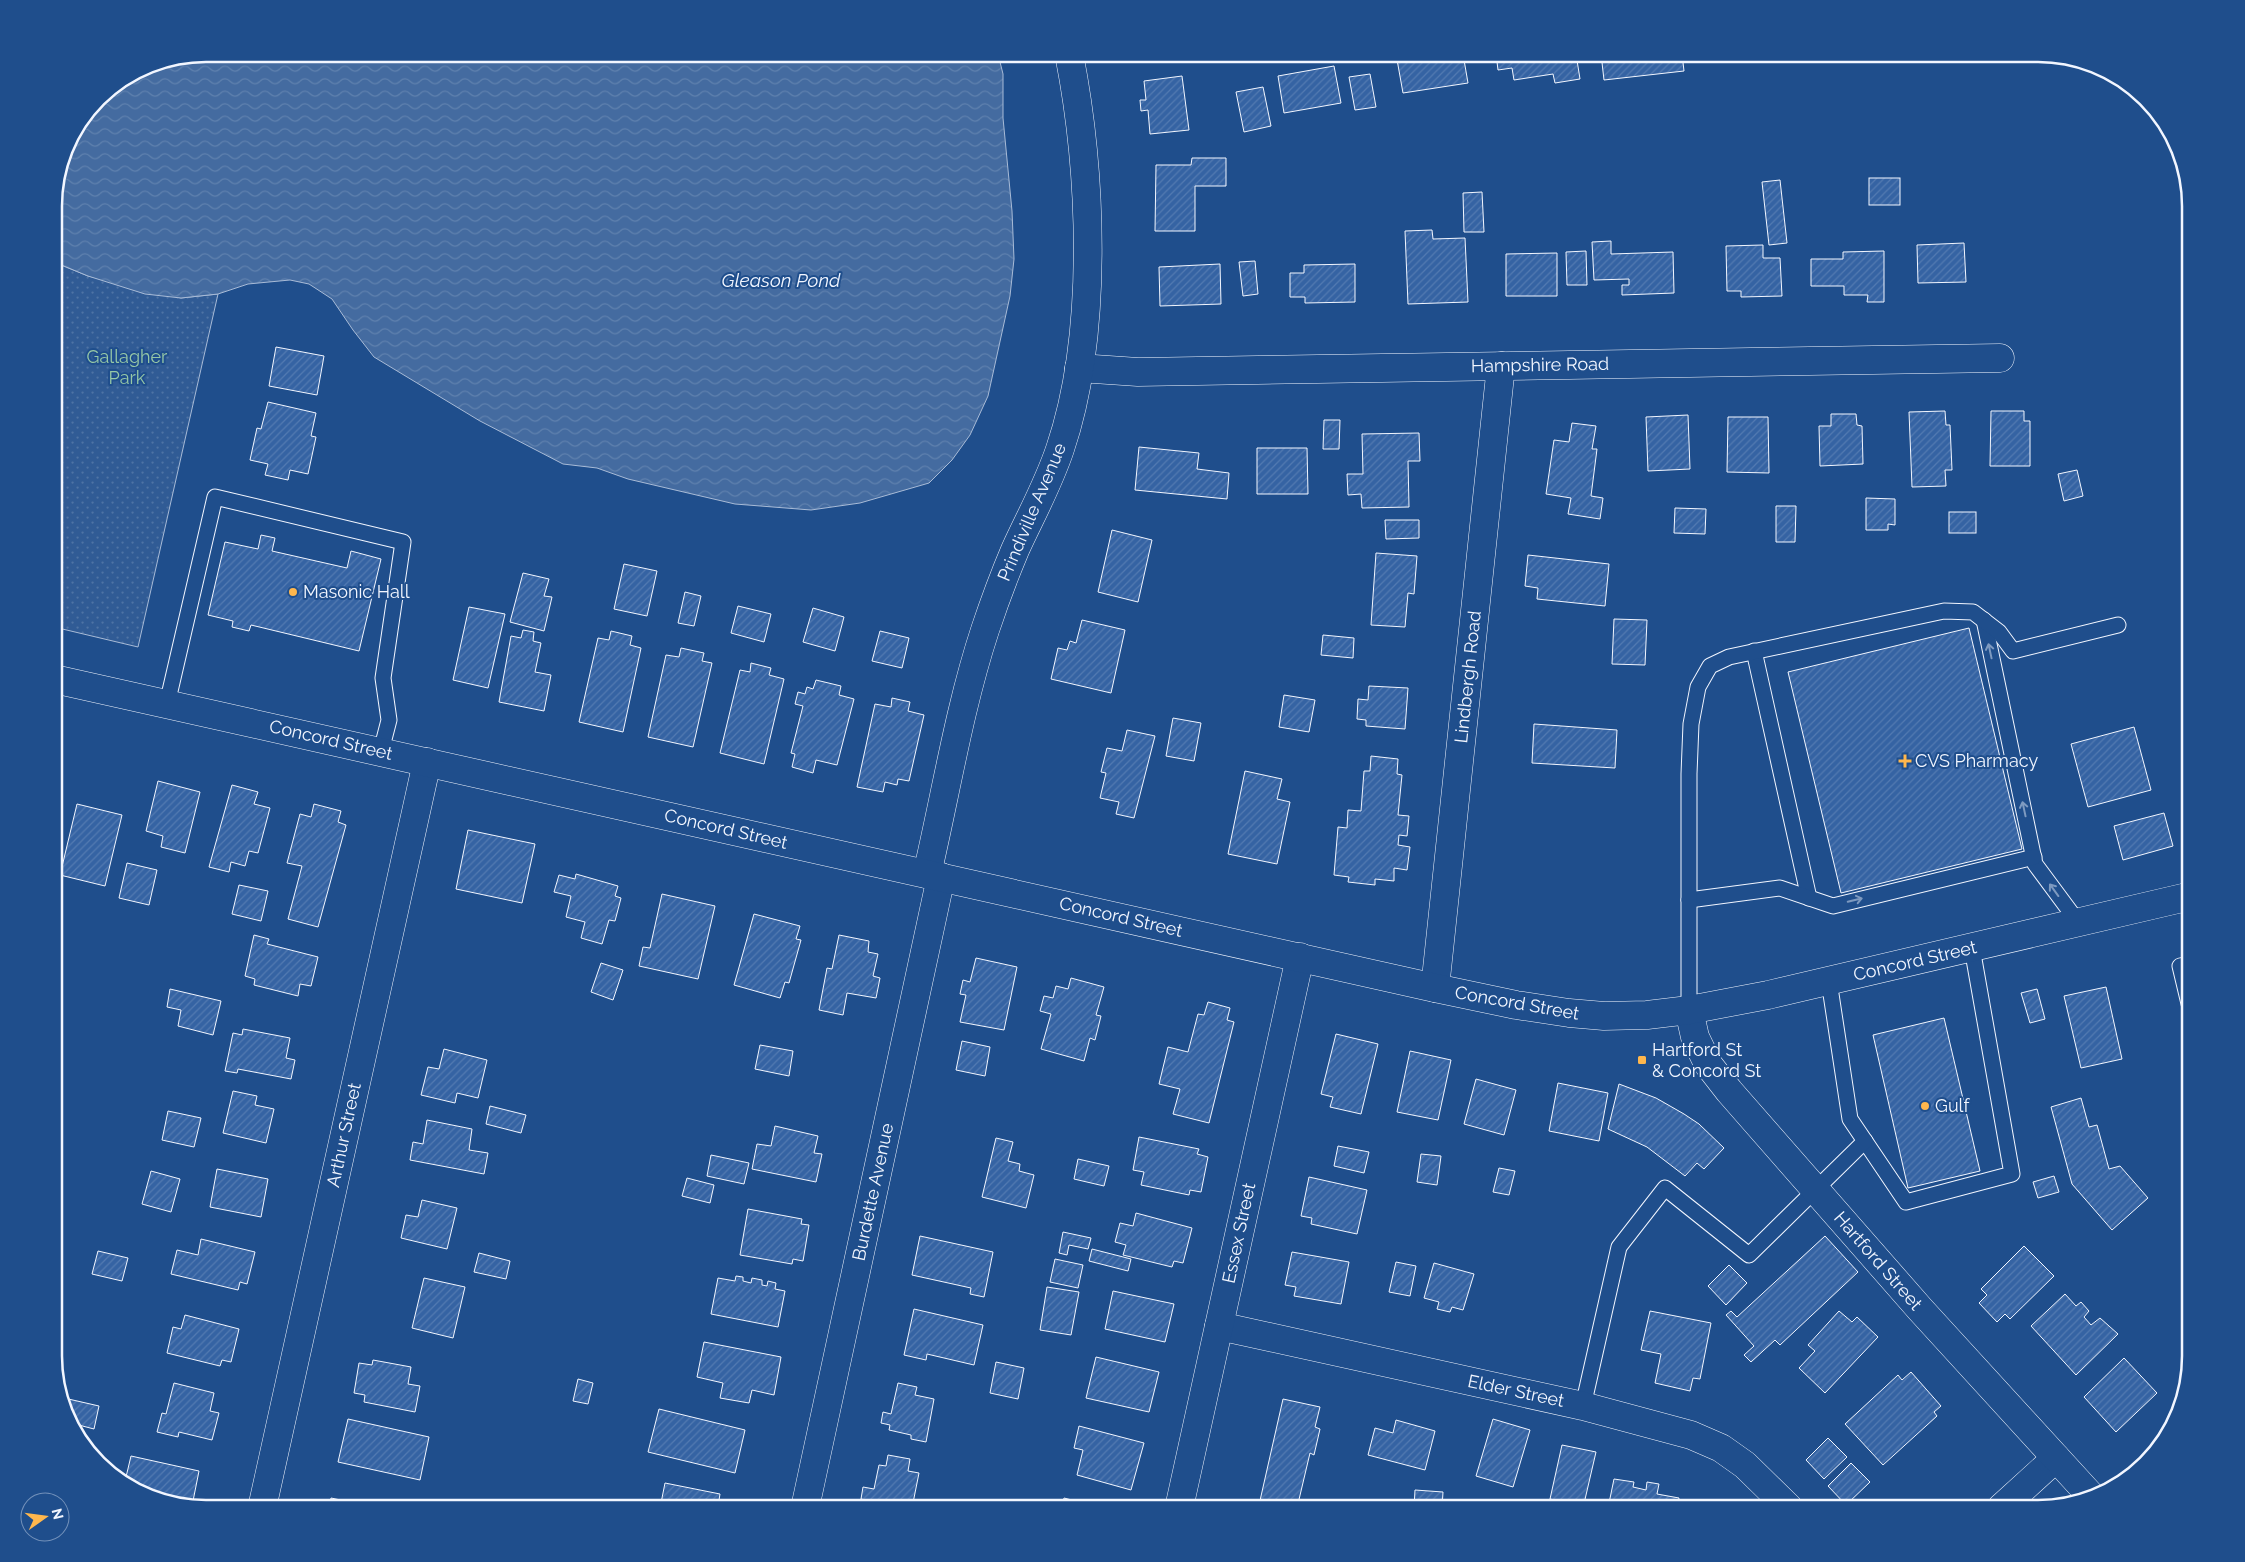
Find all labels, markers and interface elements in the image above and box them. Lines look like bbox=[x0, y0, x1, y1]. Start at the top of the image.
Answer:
water label: Gleason Pond bbox=[722, 269, 841, 291]
park label: Gallagher Park bbox=[87, 346, 168, 388]
street label: Hampshire Road bbox=[1471, 353, 1609, 376]
street label: Prindiville Avenue bbox=[993, 439, 1070, 584]
place label: Masonic Hall bbox=[303, 581, 410, 602]
marker: Masonic Hall bbox=[287, 586, 299, 598]
street label: Lindbergh Road bbox=[1450, 610, 1485, 744]
one-way arrow bbox=[1985, 643, 1995, 659]
street label: Concord Street bbox=[267, 715, 395, 764]
place label: CVS Pharmacy bbox=[1915, 750, 2038, 771]
marker: CVS Pharmacy bbox=[1899, 755, 1911, 767]
one-way arrow bbox=[2019, 802, 2028, 818]
street label: Concord Street bbox=[662, 804, 790, 853]
one-way arrow bbox=[2049, 884, 2060, 897]
street label: Concord Street bbox=[1057, 892, 1185, 941]
one-way arrow bbox=[1847, 895, 1863, 904]
street label: Concord Street bbox=[1851, 936, 1979, 985]
street label: Concord Street bbox=[1453, 981, 1581, 1024]
place label: Hartford St & Concord St bbox=[1652, 1039, 1761, 1081]
marker: Hartford St & Concord St bbox=[1636, 1054, 1648, 1066]
street label: Arthur Street bbox=[322, 1081, 365, 1189]
place label: Gulf bbox=[1935, 1095, 1970, 1116]
marker: Gulf bbox=[1919, 1100, 1931, 1112]
street label: Burdette Avenue bbox=[848, 1121, 897, 1263]
street label: Essex Street bbox=[1218, 1181, 1259, 1285]
street label: Hartford Street bbox=[1830, 1207, 1927, 1314]
street label: Elder Street bbox=[1466, 1370, 1566, 1411]
north arrow bbox=[20, 1492, 70, 1542]
text: N bbox=[49, 1507, 67, 1521]

